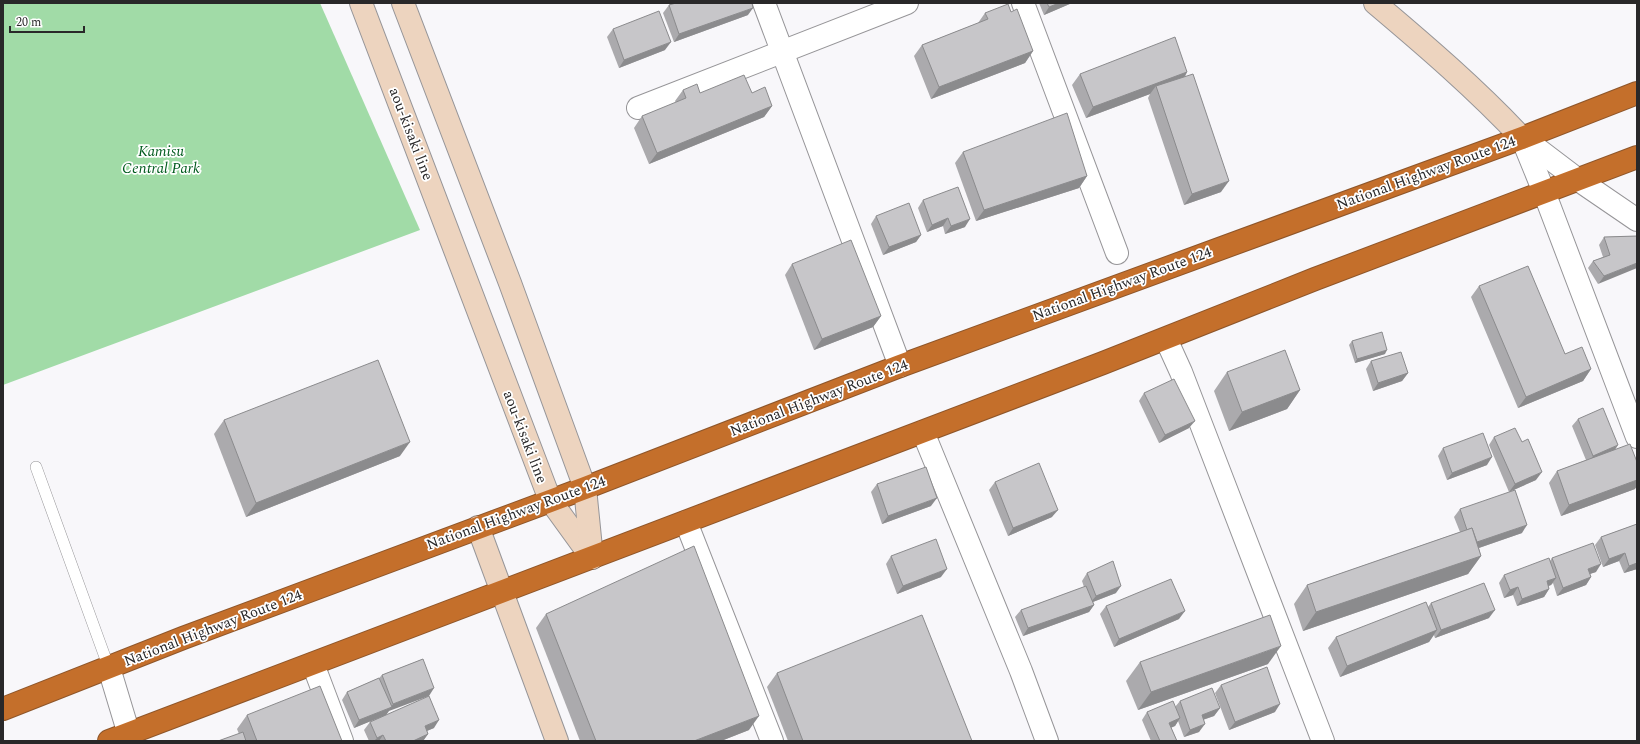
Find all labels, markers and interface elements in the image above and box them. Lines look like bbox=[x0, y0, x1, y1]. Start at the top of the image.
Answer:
scale bar bbox=[10, 8, 84, 34]
text: 20 m bbox=[16, 13, 41, 32]
street label: aou-kisaki line bbox=[383, 84, 439, 184]
street label: National Highway Route 124 bbox=[1333, 130, 1519, 216]
park label: Kamisu Central Park bbox=[122, 140, 200, 180]
street label: National Highway Route 124 bbox=[1029, 241, 1215, 327]
street label: National Highway Route 124 bbox=[726, 353, 912, 443]
street label: aou-kisaki line bbox=[497, 387, 553, 487]
street label: National Highway Route 124 bbox=[423, 470, 609, 556]
street label: National Highway Route 124 bbox=[120, 583, 306, 673]

